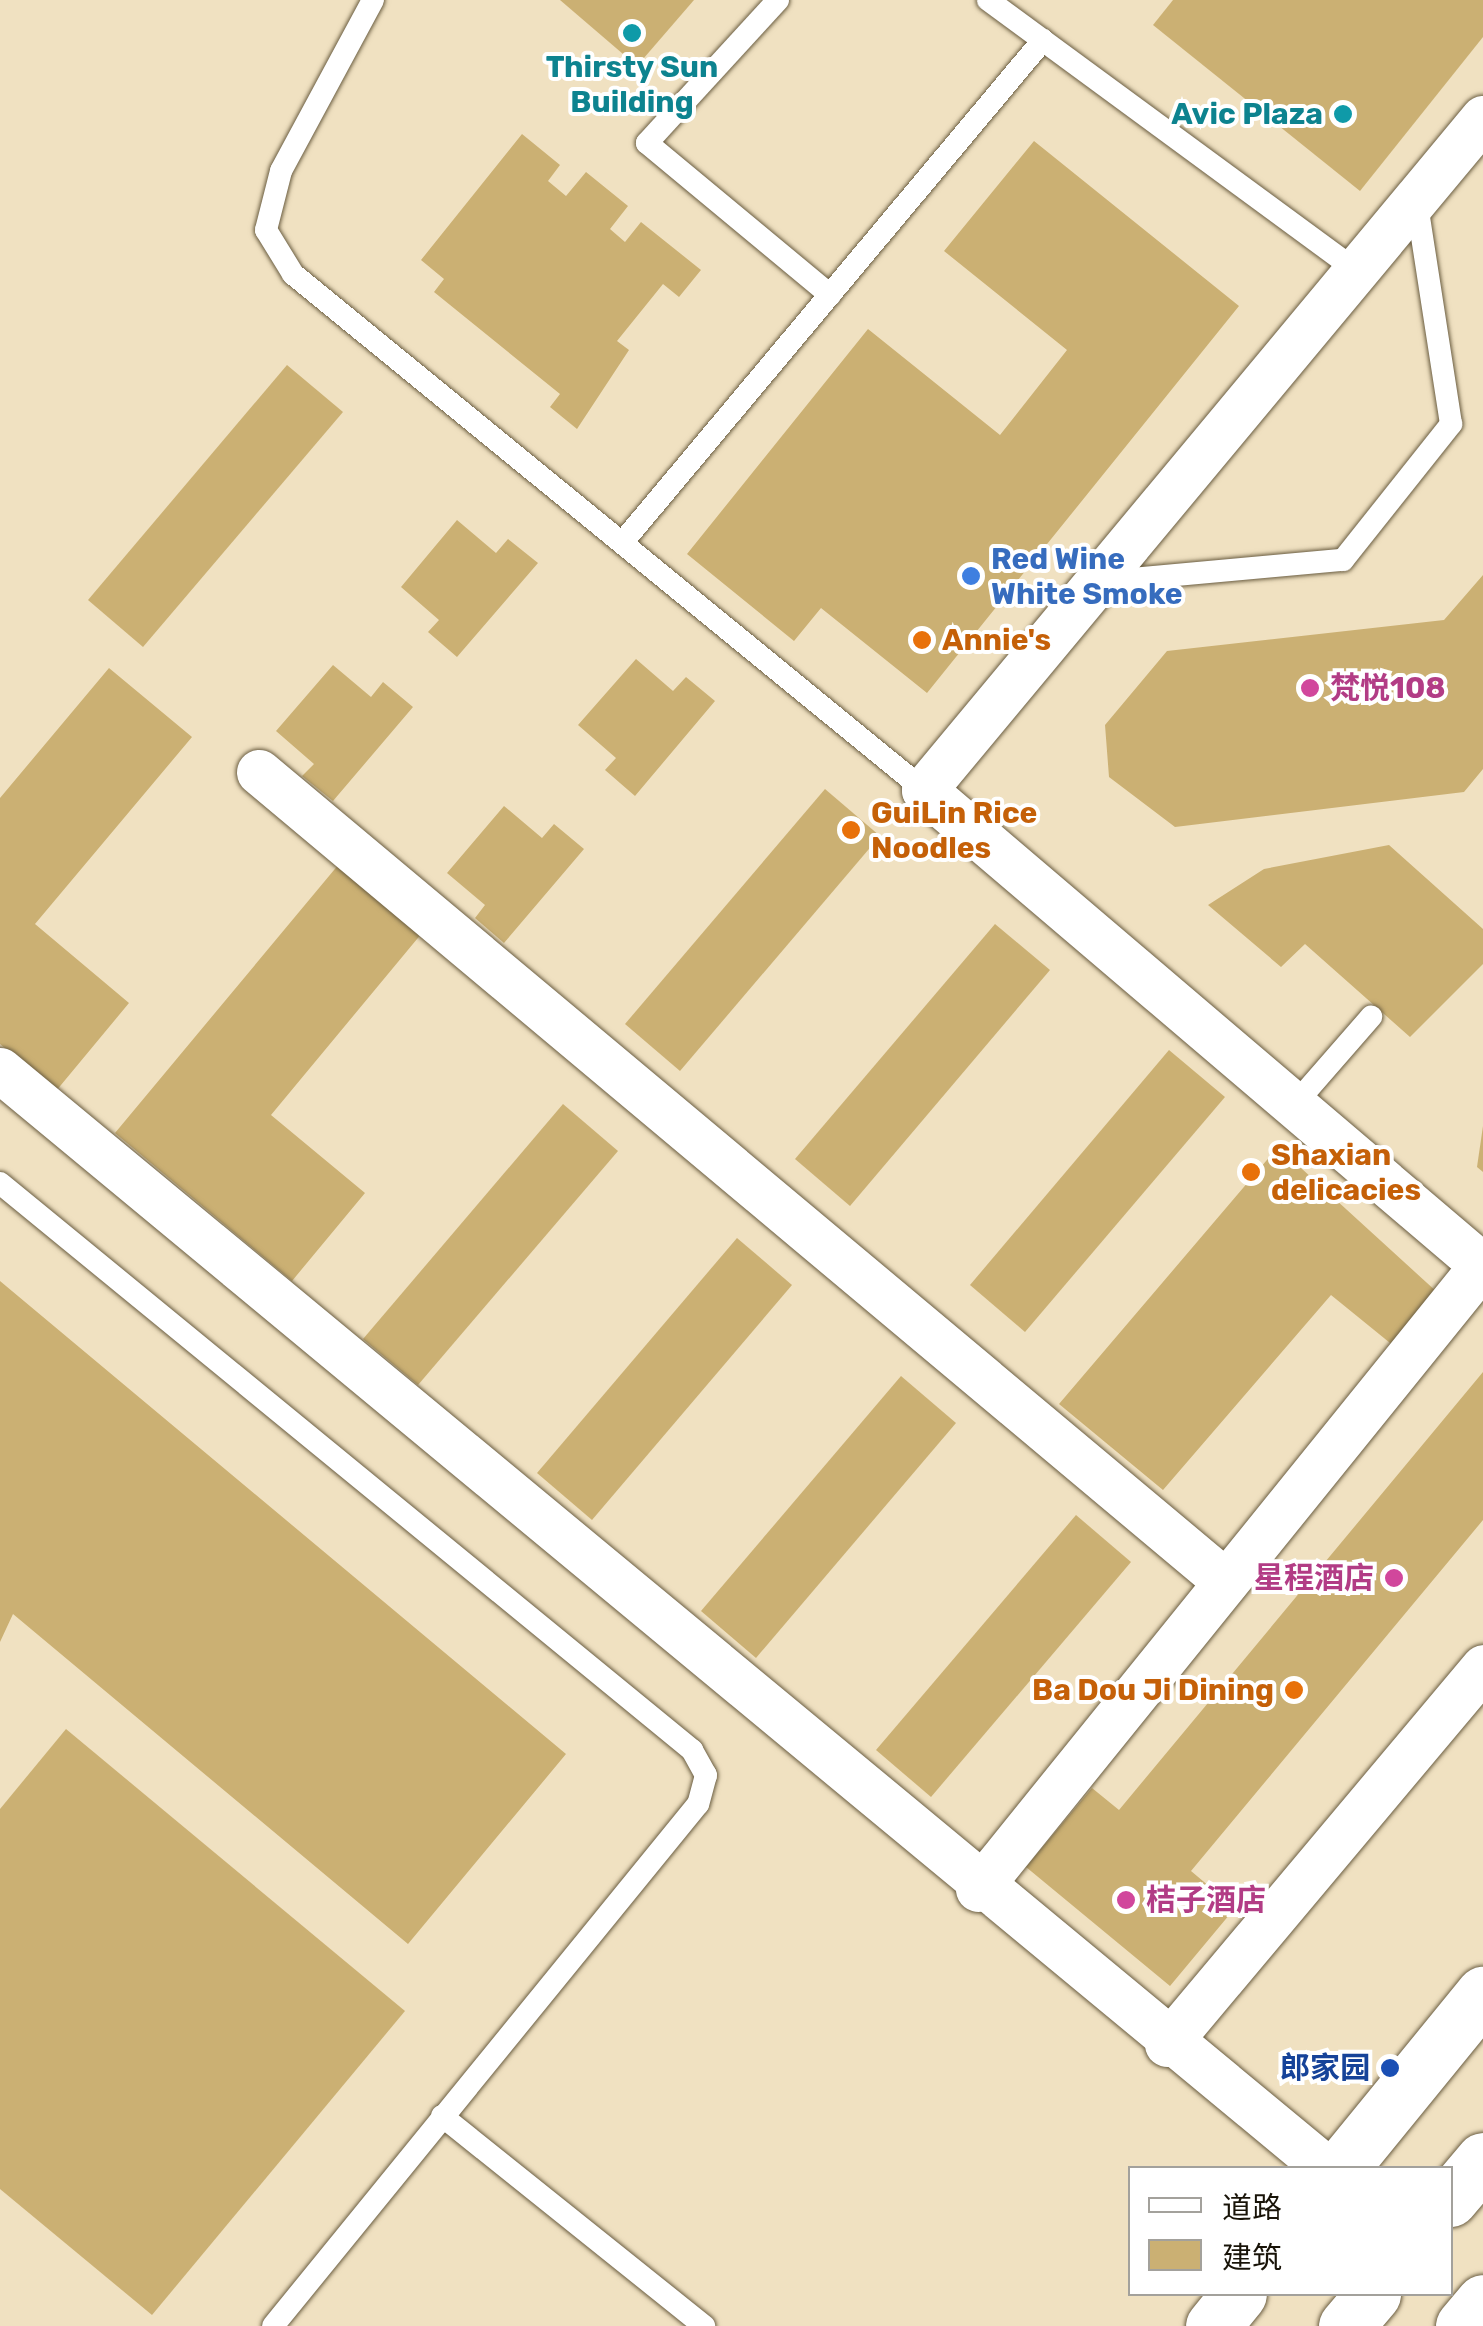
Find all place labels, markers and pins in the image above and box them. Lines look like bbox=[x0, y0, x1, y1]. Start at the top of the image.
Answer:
marker: Thirsty Sun Building bbox=[621, 22, 643, 44]
place label: Thirsty Sun Building bbox=[545, 49, 719, 120]
place label: Avic Plaza bbox=[1171, 96, 1323, 132]
marker: Avic Plaza bbox=[1332, 103, 1354, 125]
place label: Red Wine White Smoke bbox=[991, 541, 1183, 612]
marker: Red Wine White Smoke bbox=[960, 565, 982, 587]
place label: Annie's bbox=[942, 622, 1051, 658]
marker: Annie's bbox=[911, 629, 933, 651]
place label: 梵悦108 bbox=[1330, 670, 1446, 706]
marker: 梵悦108 bbox=[1299, 677, 1321, 699]
place label: GuiLin Rice Noodles bbox=[871, 795, 1037, 866]
marker: GuiLin Rice Noodles bbox=[840, 819, 862, 841]
place label: Shaxian delicacies bbox=[1271, 1137, 1421, 1208]
marker: Shaxian delicacies bbox=[1240, 1161, 1262, 1183]
place label: 星程酒店 bbox=[1254, 1560, 1374, 1596]
marker: 星程酒店 bbox=[1383, 1567, 1405, 1589]
place label: Ba Dou Ji Dining bbox=[1032, 1672, 1274, 1708]
marker: Ba Dou Ji Dining bbox=[1283, 1679, 1305, 1701]
place label: 桔子酒店 bbox=[1146, 1882, 1266, 1918]
marker: 桔子酒店 bbox=[1115, 1889, 1137, 1911]
place label: 郎家园 bbox=[1280, 2050, 1370, 2086]
marker: 郎家园 bbox=[1379, 2057, 1401, 2079]

